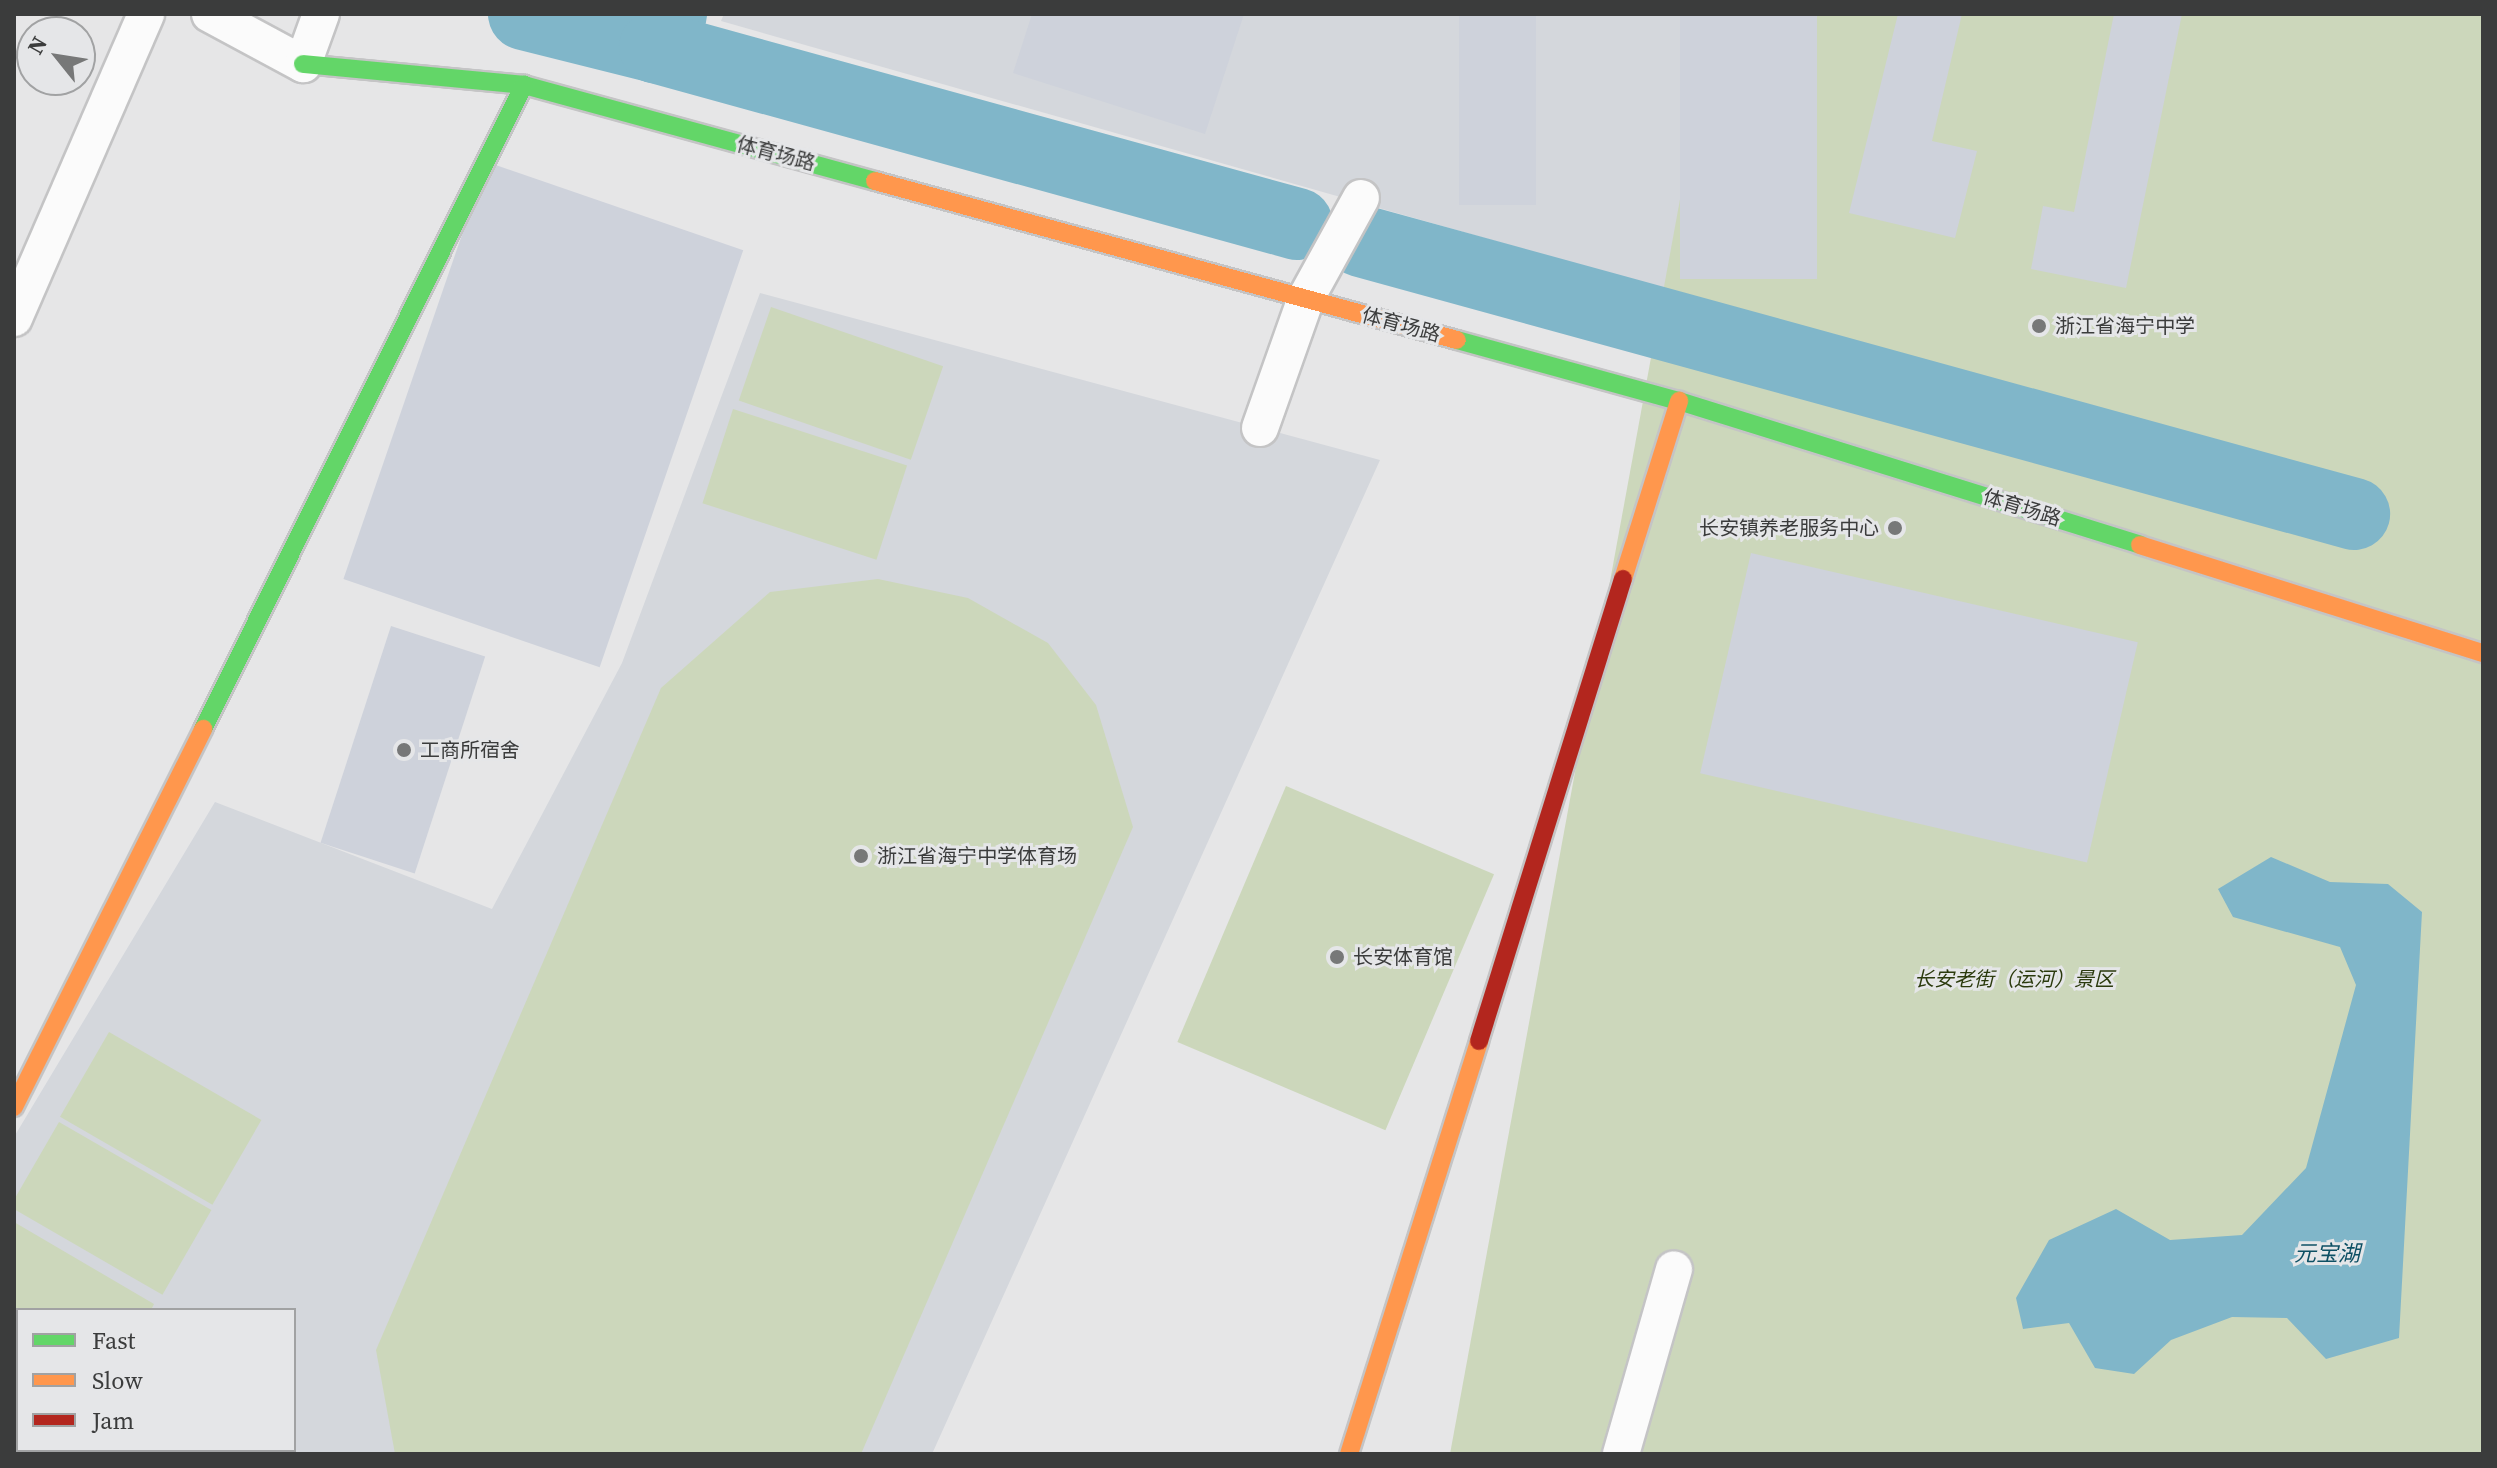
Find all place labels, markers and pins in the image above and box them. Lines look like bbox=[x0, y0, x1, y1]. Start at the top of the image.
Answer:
place label: 浙江省海宁中学 bbox=[2055, 314, 2195, 338]
marker: 浙江省海宁中学 bbox=[2030, 317, 2048, 335]
place label: 长安镇养老服务中心 bbox=[1699, 516, 1879, 540]
marker: 长安镇养老服务中心 bbox=[1886, 519, 1904, 537]
place label: 工商所宿舍 bbox=[420, 738, 520, 762]
marker: 工商所宿舍 bbox=[395, 741, 413, 759]
place label: 浙江省海宁中学体育场 bbox=[877, 844, 1077, 868]
marker: 浙江省海宁中学体育场 bbox=[852, 847, 870, 865]
place label: 长安体育馆 bbox=[1353, 945, 1453, 969]
marker: 长安体育馆 bbox=[1328, 948, 1346, 966]

